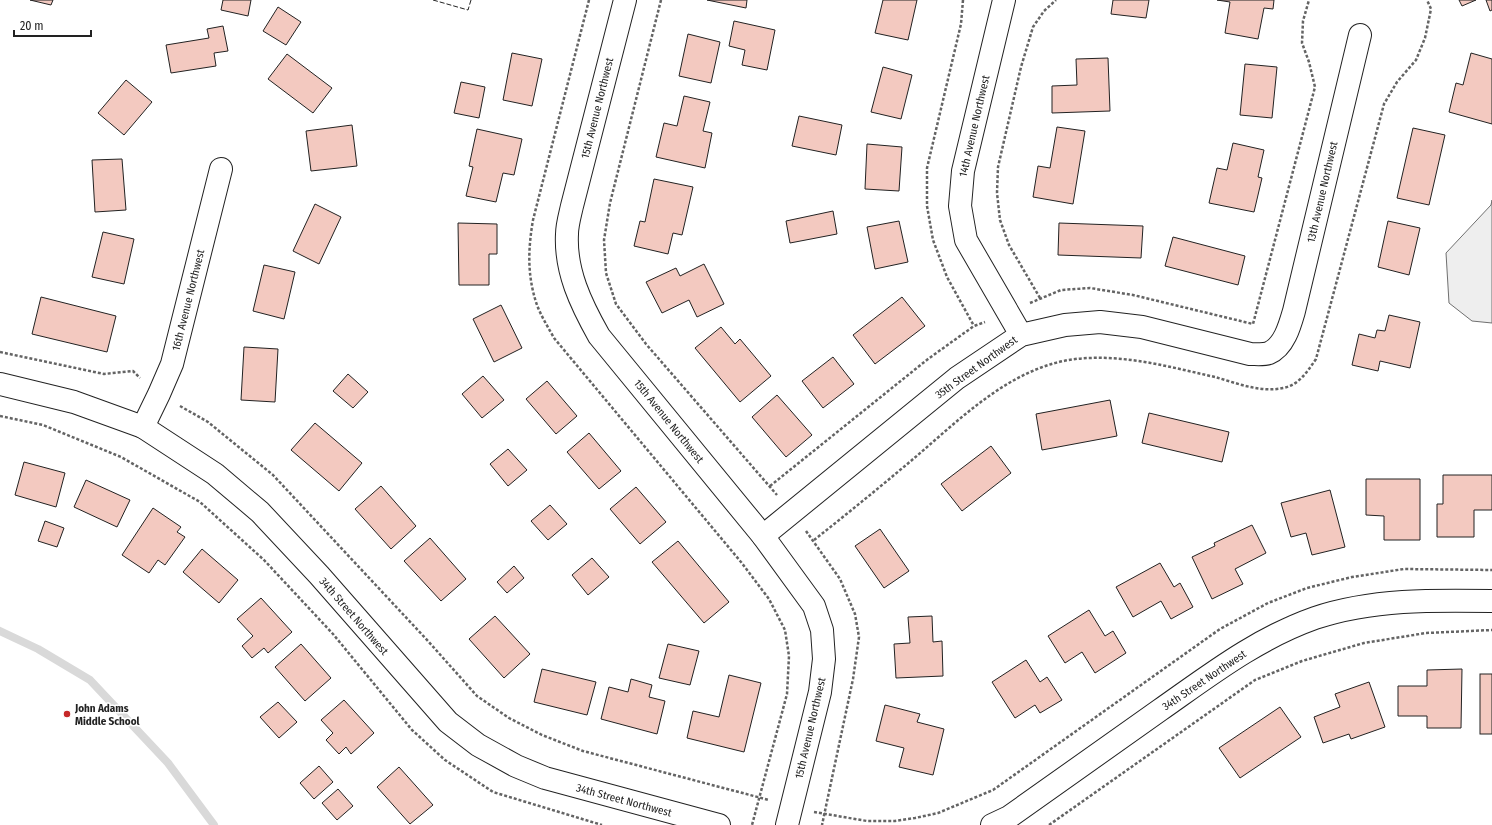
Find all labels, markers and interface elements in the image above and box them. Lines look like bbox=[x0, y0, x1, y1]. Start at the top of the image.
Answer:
scale bar bbox=[14, 12, 91, 38]
text: 20 m bbox=[20, 19, 44, 33]
street label: 15th Avenue Northwest bbox=[579, 56, 616, 160]
street label: 14th Avenue Northwest bbox=[956, 74, 993, 178]
street label: 13th Avenue Northwest bbox=[1305, 140, 1341, 244]
street label: 16th Avenue Northwest bbox=[170, 248, 207, 352]
street label: 35th Street Northwest bbox=[933, 333, 1020, 402]
street label: 15th Avenue Northwest bbox=[631, 377, 706, 466]
street label: 34th Street Northwest bbox=[316, 575, 391, 658]
street label: 34th Street Northwest bbox=[1160, 647, 1249, 713]
street label: 15th Avenue Northwest bbox=[793, 676, 829, 780]
place label: John Adams Middle School bbox=[74, 702, 141, 728]
marker: John Adams Middle School bbox=[62, 709, 72, 719]
street label: 34th Street Northwest bbox=[575, 781, 673, 820]

